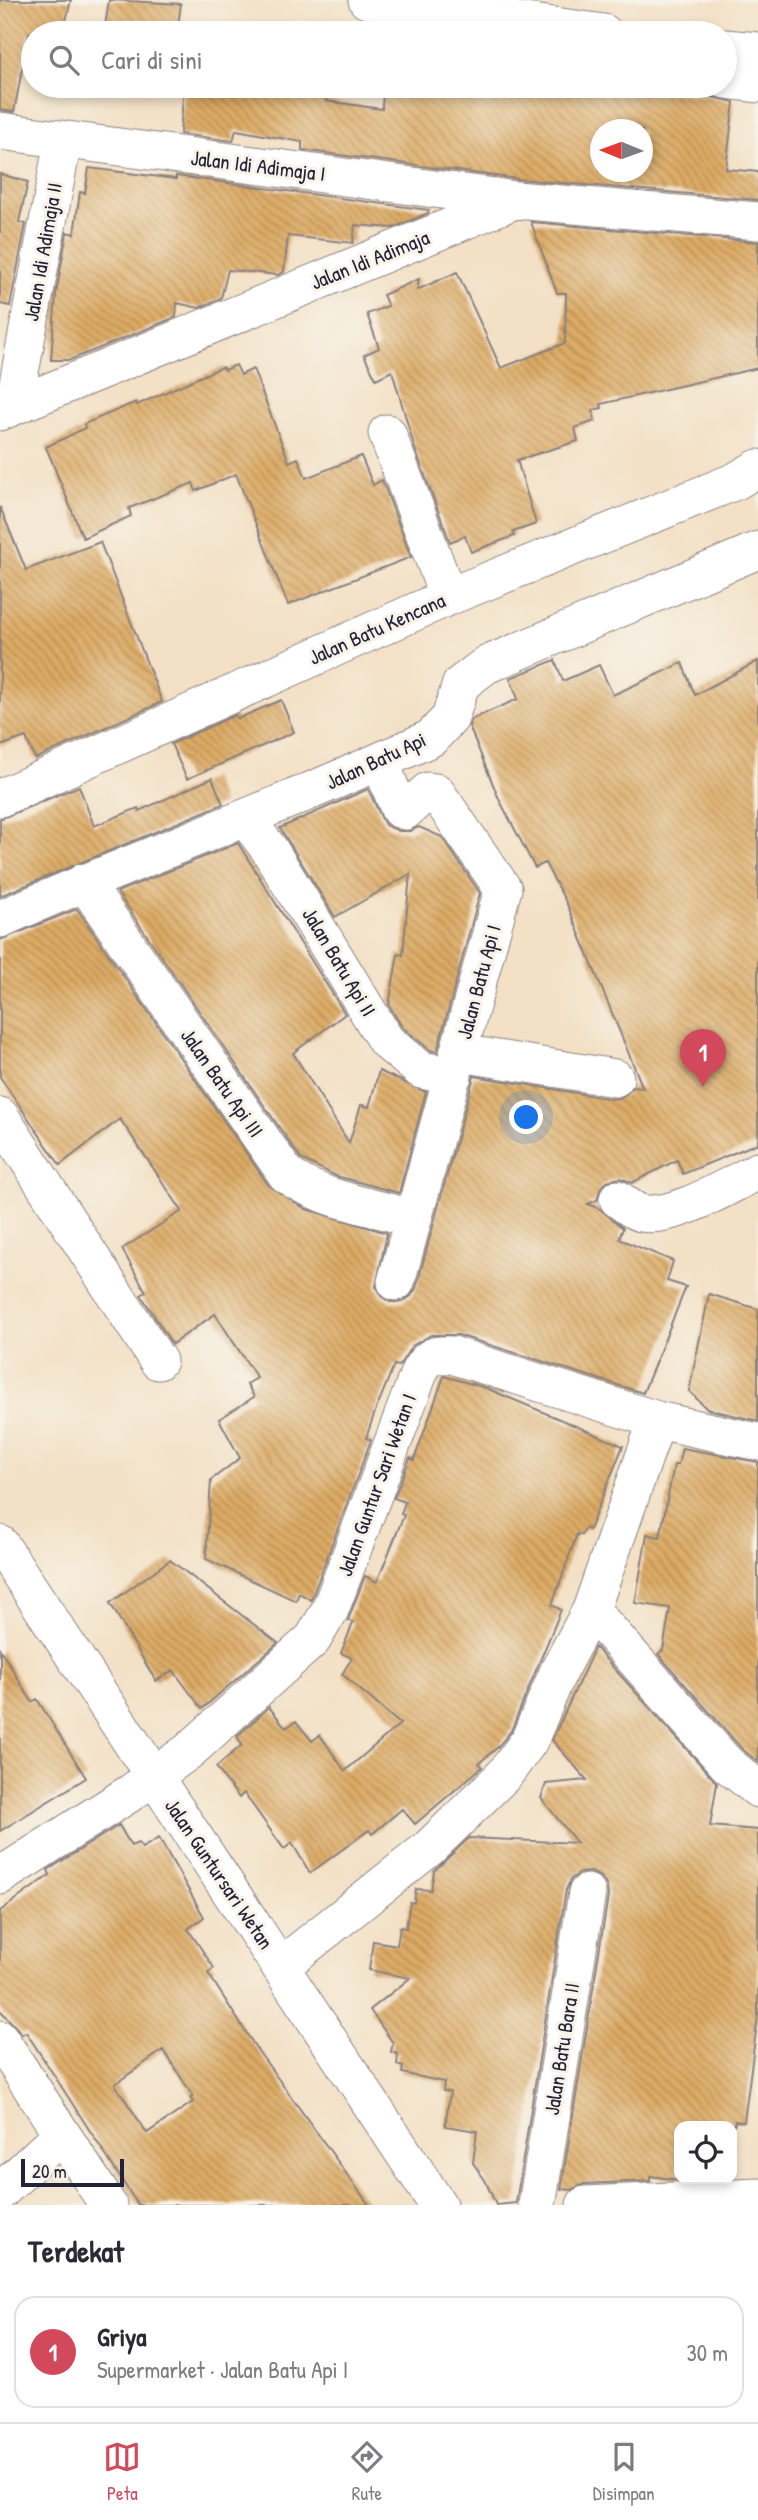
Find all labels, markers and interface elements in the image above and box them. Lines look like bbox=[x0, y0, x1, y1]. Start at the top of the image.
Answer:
search box bbox=[21, 21, 737, 98]
icon: search bbox=[45, 41, 83, 79]
text: Cari di sini bbox=[101, 42, 203, 77]
north arrow bbox=[590, 119, 653, 182]
street label: Jalan Idi Adimaja I bbox=[189, 143, 327, 188]
street label: Jalan Idi Adimaja II bbox=[16, 180, 69, 324]
street label: Jalan Idi Adimaja bbox=[306, 223, 433, 297]
street label: Jalan Batu Kencana bbox=[304, 586, 450, 672]
street label: Jalan Batu Api bbox=[321, 725, 431, 796]
street label: Jalan Batu Api II bbox=[296, 902, 383, 1022]
street label: Jalan Batu Api I bbox=[449, 922, 508, 1042]
street label: Jalan Batu Api III bbox=[174, 1022, 271, 1143]
pin: 1 bbox=[680, 1029, 726, 1087]
your location bbox=[509, 1100, 543, 1134]
street label: Jalan Guntur Sari Wetan I bbox=[330, 1390, 423, 1580]
street label: Jalan Guntursari Wetan bbox=[158, 1793, 281, 1955]
street label: Jalan Batu Bara II bbox=[537, 1981, 586, 2117]
map controls bbox=[674, 2121, 737, 2184]
button: locate bbox=[674, 2121, 737, 2184]
scale bar bbox=[21, 2156, 124, 2188]
text: 20 m bbox=[32, 2158, 67, 2184]
text: Terdekat bbox=[28, 2231, 124, 2271]
text: Griya bbox=[97, 2319, 147, 2354]
text: 1 bbox=[49, 2337, 57, 2368]
text: 30 m bbox=[686, 2337, 728, 2368]
text: Supermarket · Jalan Batu Api I bbox=[97, 2354, 348, 2385]
tab: Peta bbox=[103, 2438, 141, 2506]
tab: Rute bbox=[348, 2438, 386, 2506]
tab: Disimpan bbox=[593, 2438, 655, 2506]

